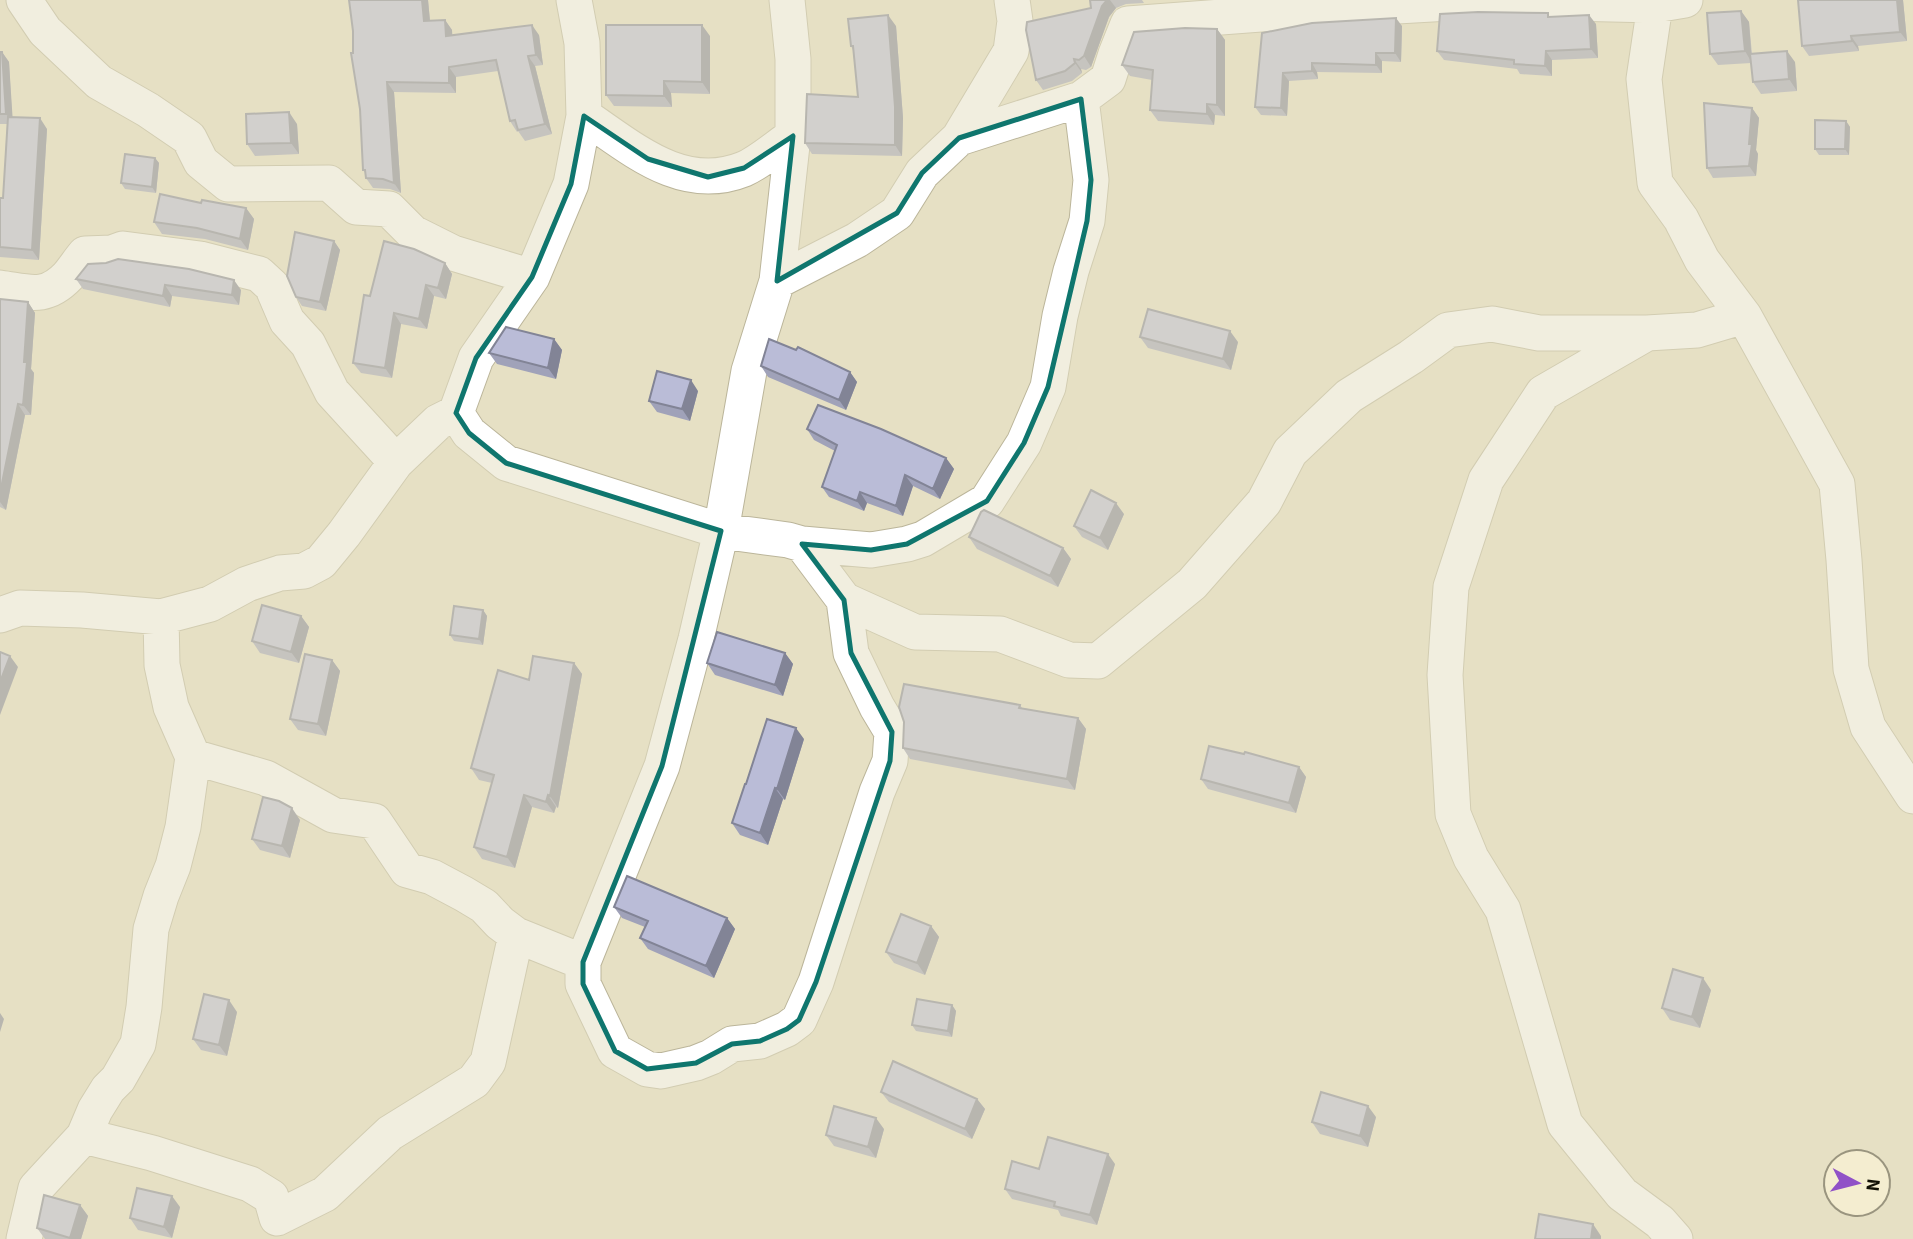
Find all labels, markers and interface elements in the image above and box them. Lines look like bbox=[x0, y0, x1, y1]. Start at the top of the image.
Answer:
north arrow bbox=[1822, 1148, 1892, 1218]
text: N bbox=[1858, 1177, 1887, 1193]

